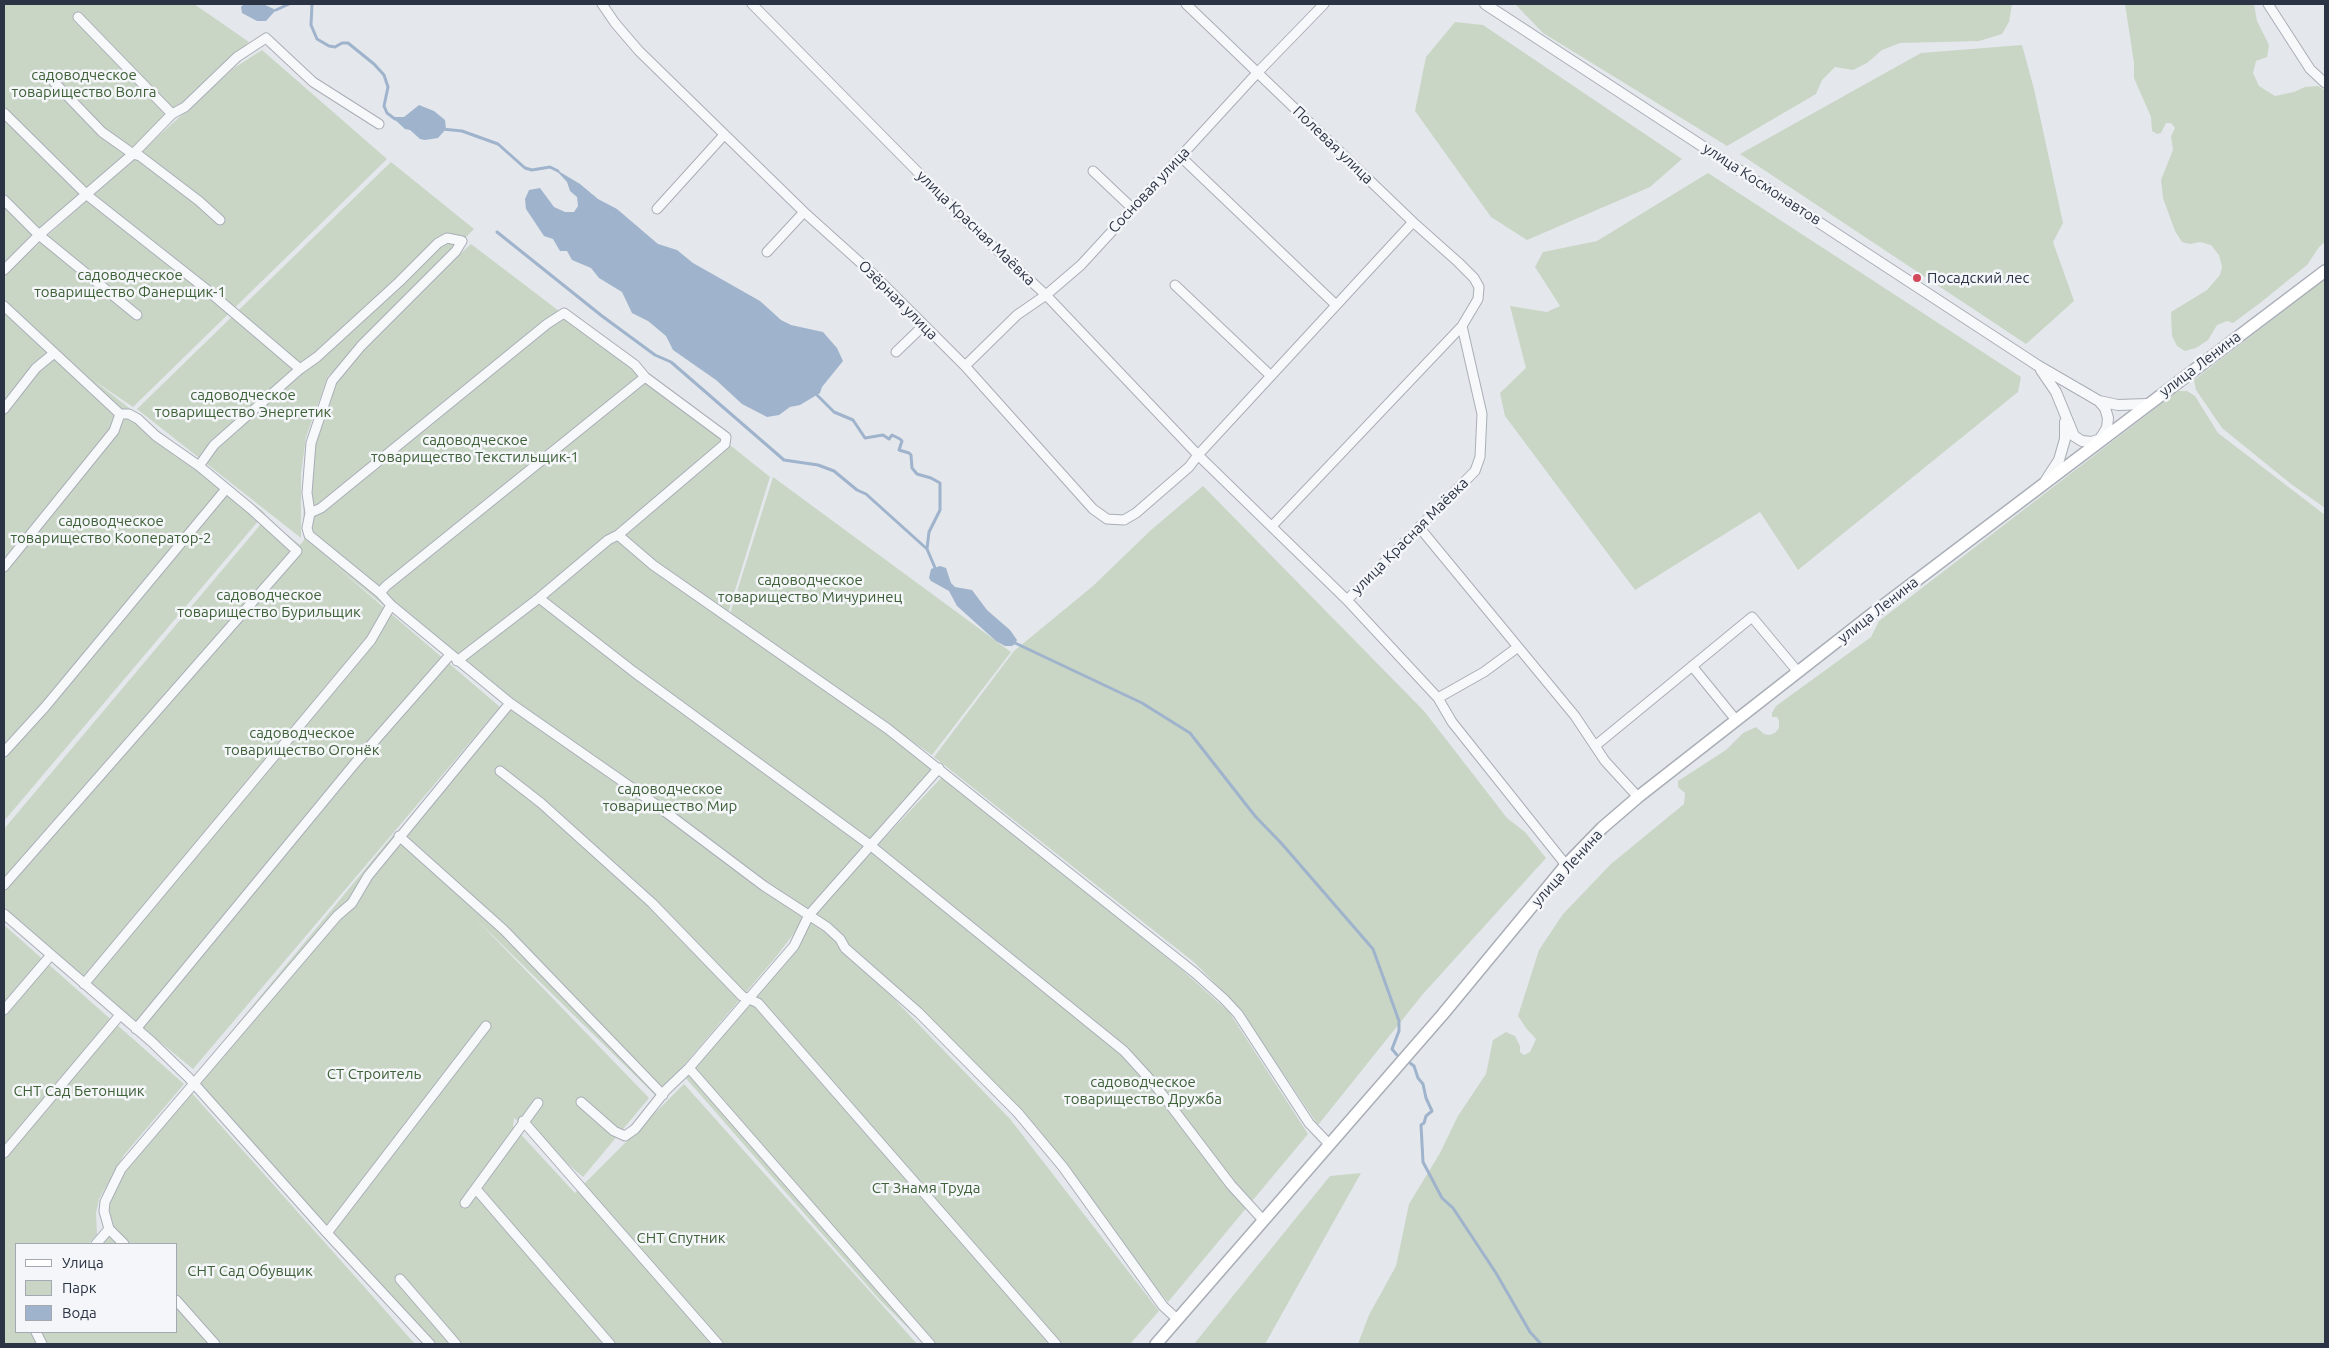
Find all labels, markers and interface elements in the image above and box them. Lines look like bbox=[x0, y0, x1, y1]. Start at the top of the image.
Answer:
park label: садоводческое товарищество Волга bbox=[12, 66, 156, 101]
street label: Полевая улица bbox=[1289, 102, 1377, 188]
street label: улица Космонавтов bbox=[1700, 139, 1824, 229]
street label: Сосновая улица bbox=[1105, 143, 1193, 237]
street label: улица Красная Маёвка bbox=[913, 167, 1039, 289]
street label: Озёрная улица bbox=[855, 257, 941, 343]
park label: садоводческое товарищество Фанерщик-1 bbox=[34, 266, 226, 301]
place label: Посадский лес bbox=[1927, 269, 2030, 287]
marker: Посадский лес bbox=[1911, 272, 1923, 284]
street label: улица Ленина bbox=[2156, 328, 2244, 400]
park label: садоводческое товарищество Энергетик bbox=[155, 386, 331, 421]
park label: садоводческое товарищество Текстильщик-1 bbox=[371, 431, 579, 466]
street label: улица Красная Маёвка bbox=[1348, 474, 1472, 598]
park label: садоводческое товарищество Кооператор-2 bbox=[10, 512, 212, 547]
park label: садоводческое товарищество Мичуринец bbox=[718, 571, 902, 606]
street label: улица Ленина bbox=[1834, 573, 1922, 647]
park label: садоводческое товарищество Бурильщик bbox=[177, 586, 361, 621]
park label: садоводческое товарищество Огонёк bbox=[224, 724, 380, 759]
park label: садоводческое товарищество Мир bbox=[603, 780, 737, 815]
street label: улица Ленина bbox=[1528, 826, 1606, 910]
park label: СТ Строитель bbox=[327, 1065, 421, 1083]
park label: садоводческое товарищество Дружба bbox=[1064, 1073, 1222, 1108]
park label: СНТ Сад Бетонщик bbox=[13, 1082, 145, 1100]
park label: СТ Знамя Труда bbox=[872, 1179, 980, 1197]
park label: СНТ Спутник bbox=[637, 1229, 725, 1247]
legend bbox=[15, 1243, 178, 1333]
text: Улица bbox=[62, 1254, 104, 1271]
park label: СНТ Сад Обувщик bbox=[187, 1262, 313, 1280]
text: Парк bbox=[62, 1279, 97, 1296]
text: Вода bbox=[62, 1304, 97, 1321]

